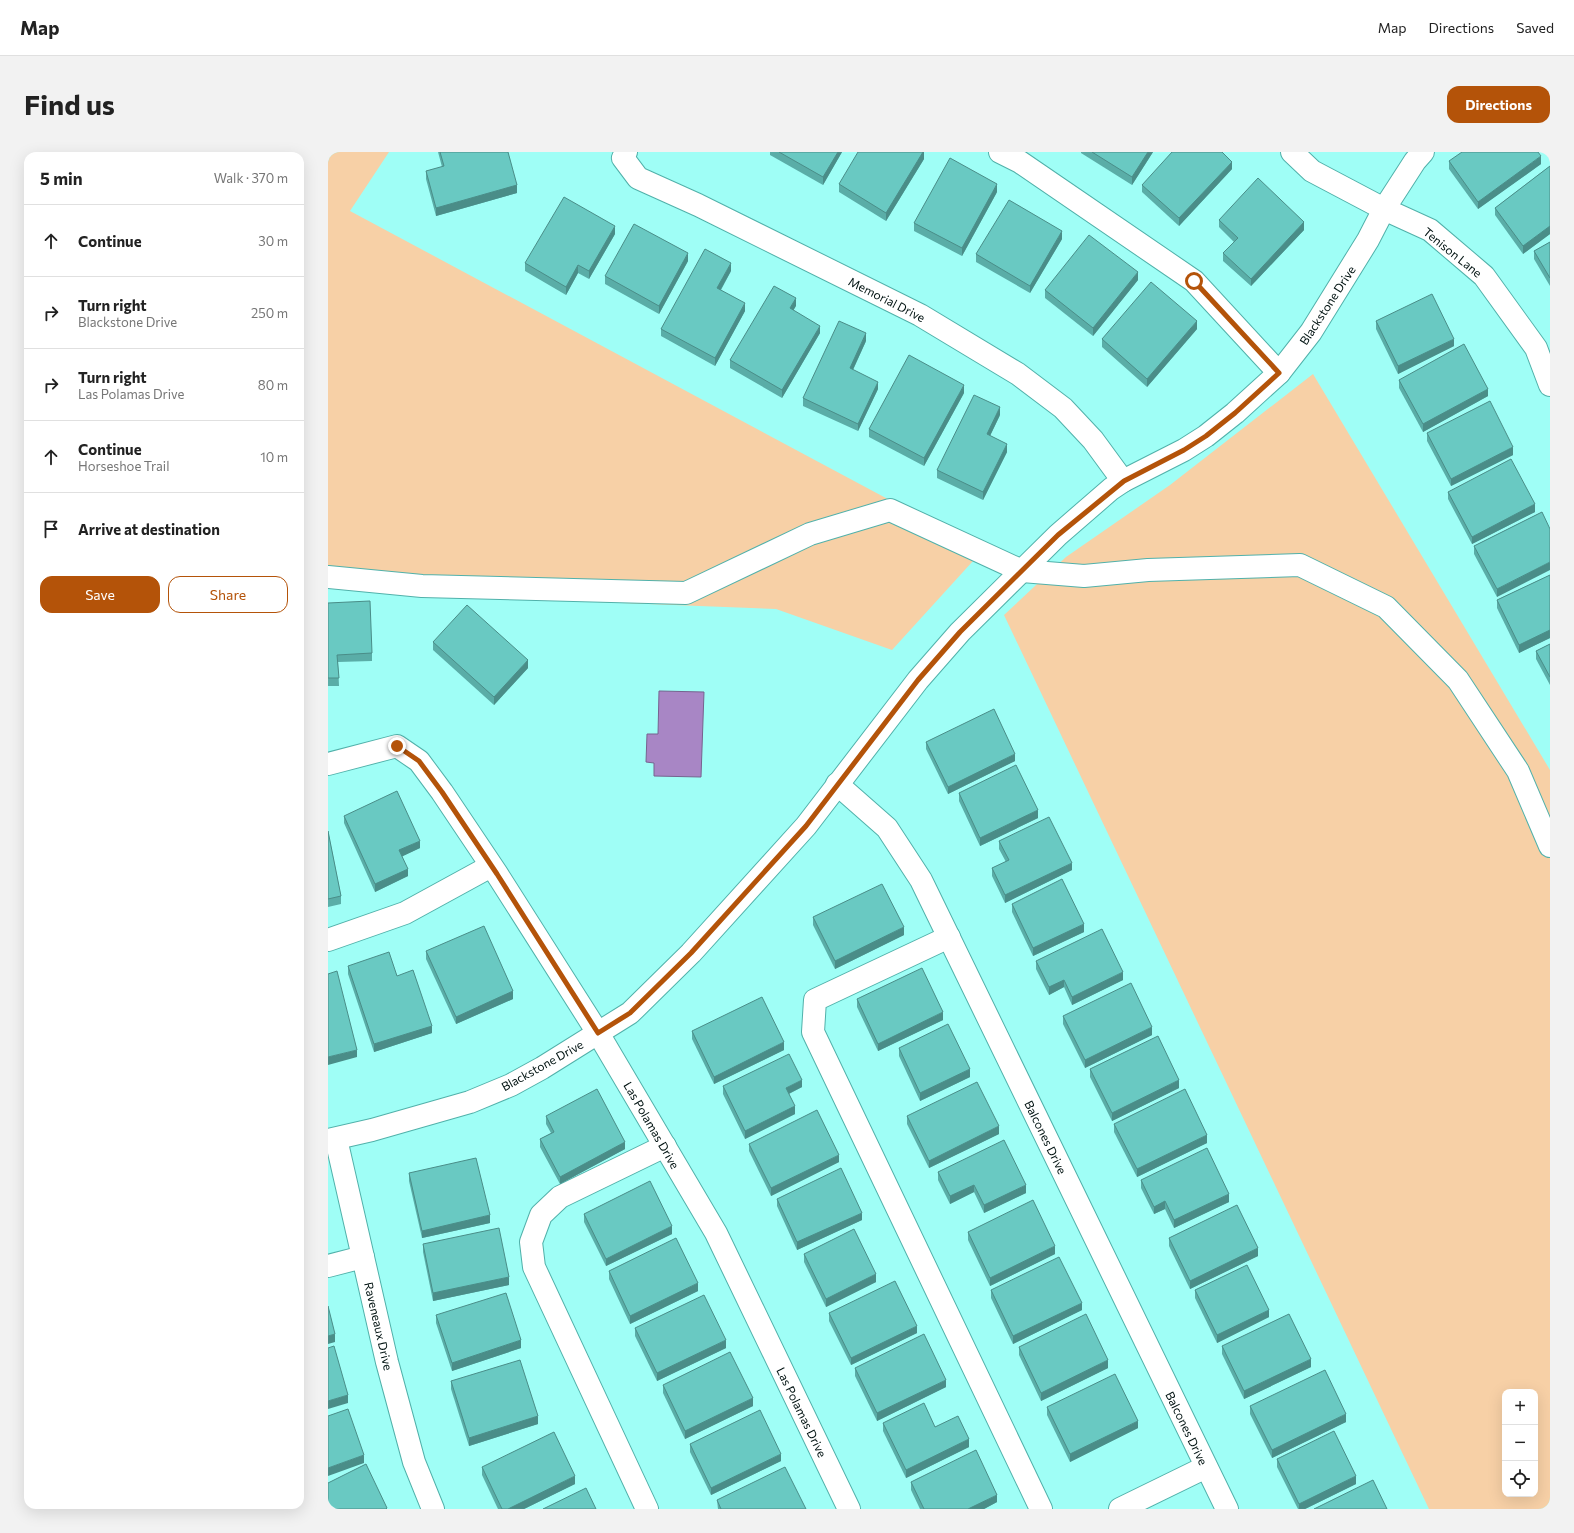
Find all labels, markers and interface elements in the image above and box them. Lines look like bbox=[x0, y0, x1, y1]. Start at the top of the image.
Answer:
text: Map bbox=[20, 16, 59, 39]
text: Map bbox=[1378, 19, 1407, 36]
text: Directions bbox=[1429, 19, 1494, 36]
text: Saved bbox=[1516, 19, 1554, 36]
button: Directions bbox=[1447, 86, 1550, 123]
text: Find us bbox=[24, 87, 115, 121]
text: 5 min bbox=[40, 168, 83, 189]
text: Walk · 370 m bbox=[214, 170, 288, 186]
street label: Tenison Lane bbox=[1421, 224, 1485, 280]
icon: ahead bbox=[40, 230, 62, 252]
text: Continue bbox=[78, 232, 142, 250]
text: 30 m bbox=[258, 233, 288, 249]
street label: Blackstone Drive bbox=[1296, 263, 1358, 347]
route start bbox=[1185, 272, 1203, 290]
street label: Memorial Drive bbox=[846, 274, 928, 324]
text: Turn right bbox=[78, 296, 147, 314]
icon: right bbox=[40, 302, 62, 324]
text: 250 m bbox=[251, 305, 288, 321]
text: Blackstone Drive bbox=[78, 314, 177, 330]
text: Turn right bbox=[78, 368, 147, 386]
icon: right bbox=[40, 374, 62, 396]
text: 80 m bbox=[258, 377, 288, 393]
text: Las Polamas Drive bbox=[78, 386, 184, 402]
text: Continue bbox=[78, 440, 142, 458]
icon: ahead bbox=[40, 446, 62, 468]
text: 10 m bbox=[260, 449, 288, 465]
text: Horseshoe Trail bbox=[78, 458, 169, 474]
icon: arrive bbox=[40, 518, 62, 540]
text: Arrive at destination bbox=[78, 520, 220, 538]
button: Save bbox=[40, 576, 160, 613]
button: Share bbox=[168, 576, 288, 613]
route end bbox=[388, 737, 406, 755]
street label: Blackstone Drive bbox=[499, 1037, 585, 1093]
street label: Las Polamas Drive bbox=[621, 1079, 683, 1171]
street label: Balcones Drive bbox=[1022, 1098, 1070, 1176]
street label: Raveneaux Drive bbox=[362, 1280, 396, 1372]
street label: Las Polamas Drive bbox=[774, 1365, 830, 1459]
street label: Balcones Drive bbox=[1163, 1389, 1211, 1467]
map controls bbox=[1502, 1389, 1538, 1497]
button: + bbox=[1502, 1389, 1538, 1425]
button: − bbox=[1502, 1425, 1538, 1461]
button: locate bbox=[1502, 1461, 1538, 1497]

